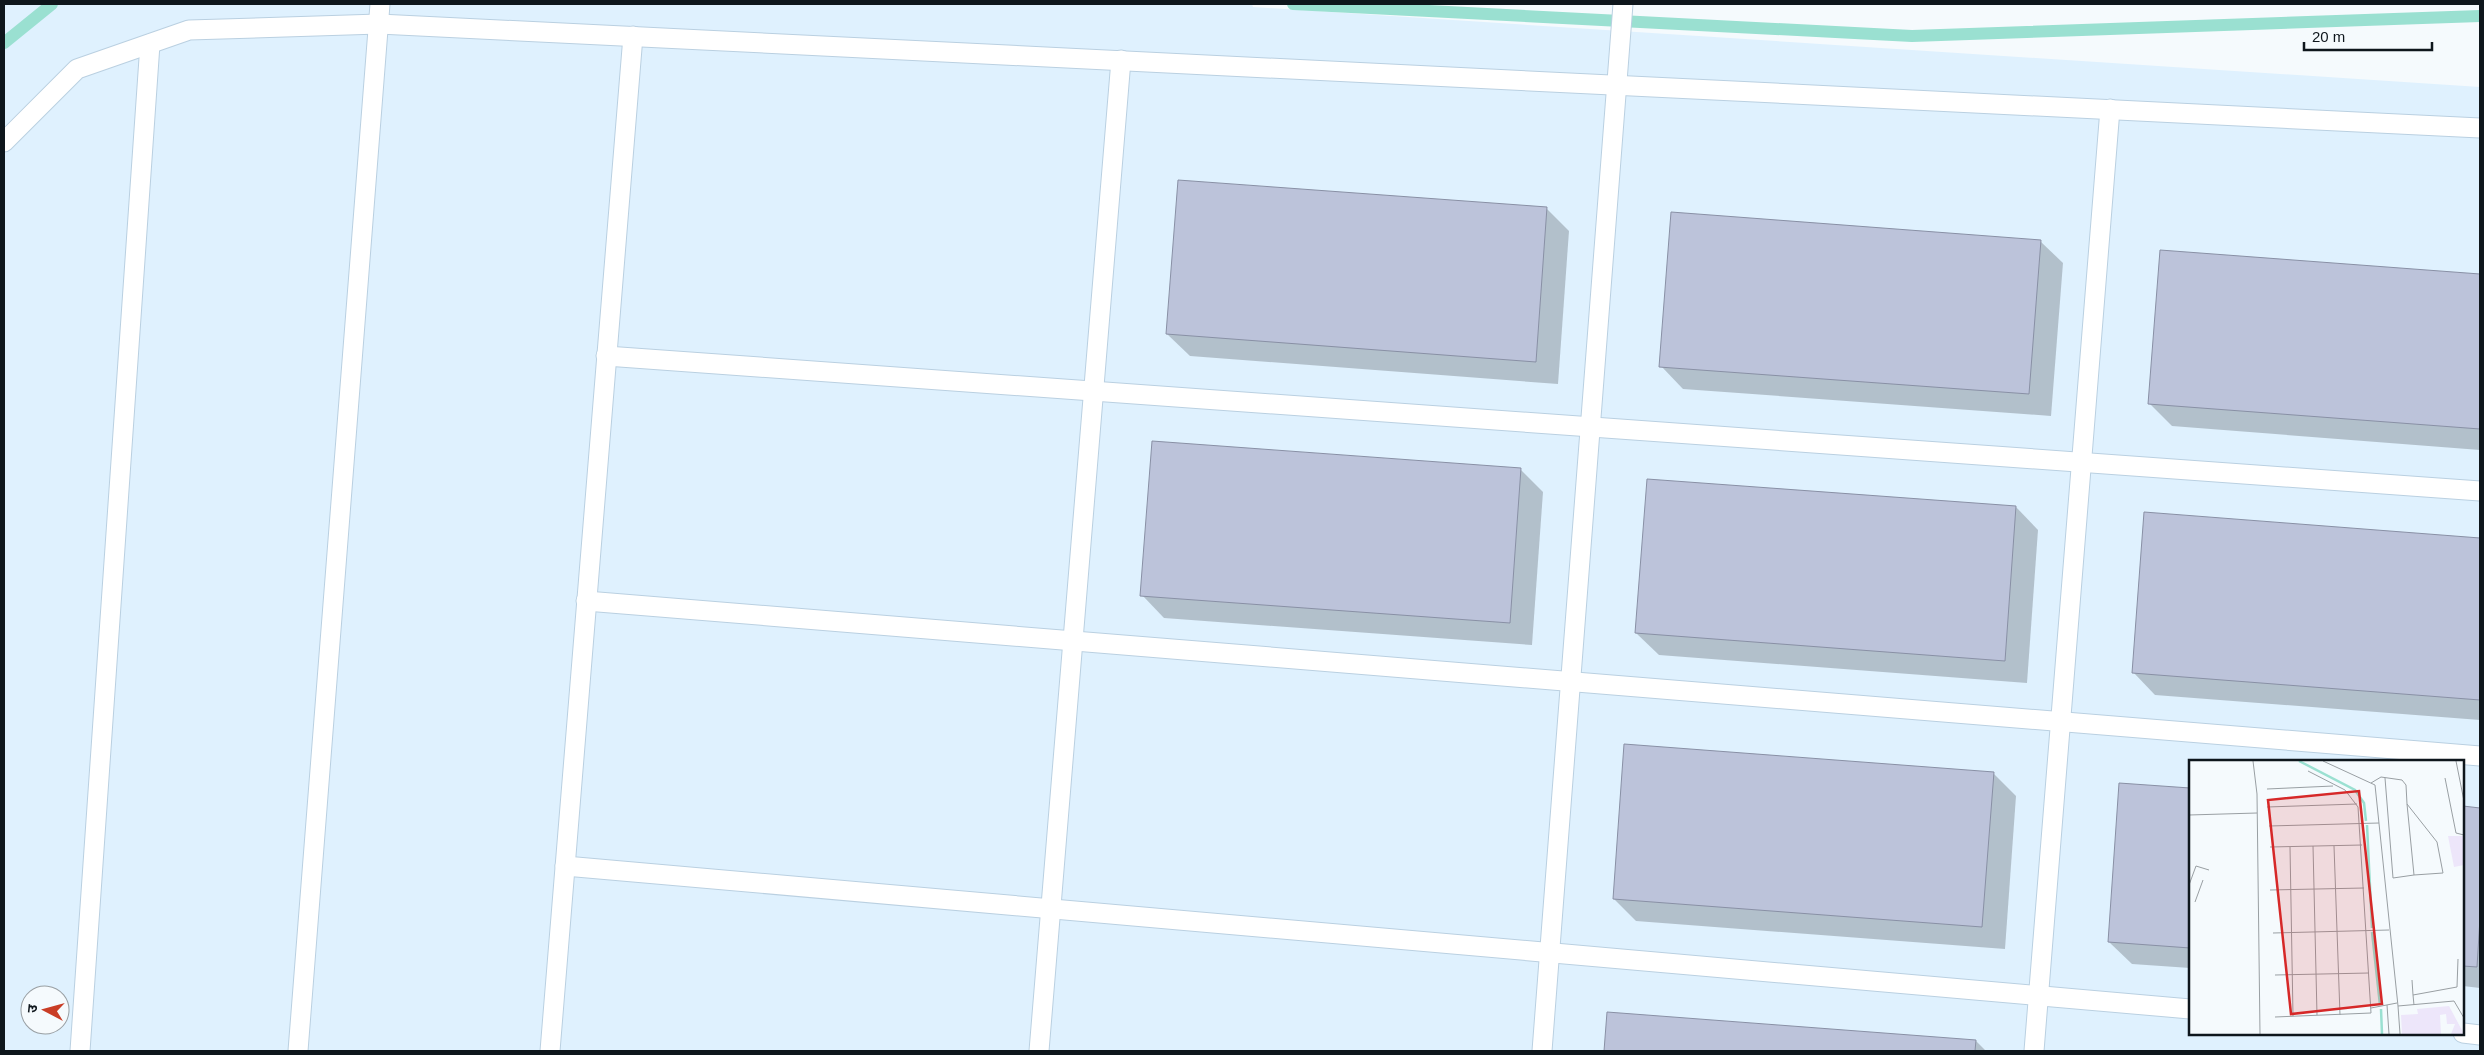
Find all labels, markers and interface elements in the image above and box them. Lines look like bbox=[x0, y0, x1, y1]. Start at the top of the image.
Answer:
scale bar bbox=[2304, 20, 2432, 52]
text: 20 m bbox=[2312, 28, 2345, 45]
inset map bbox=[2189, 760, 2464, 1035]
north arrow bbox=[20, 985, 70, 1035]
text: उ bbox=[24, 1003, 41, 1014]

